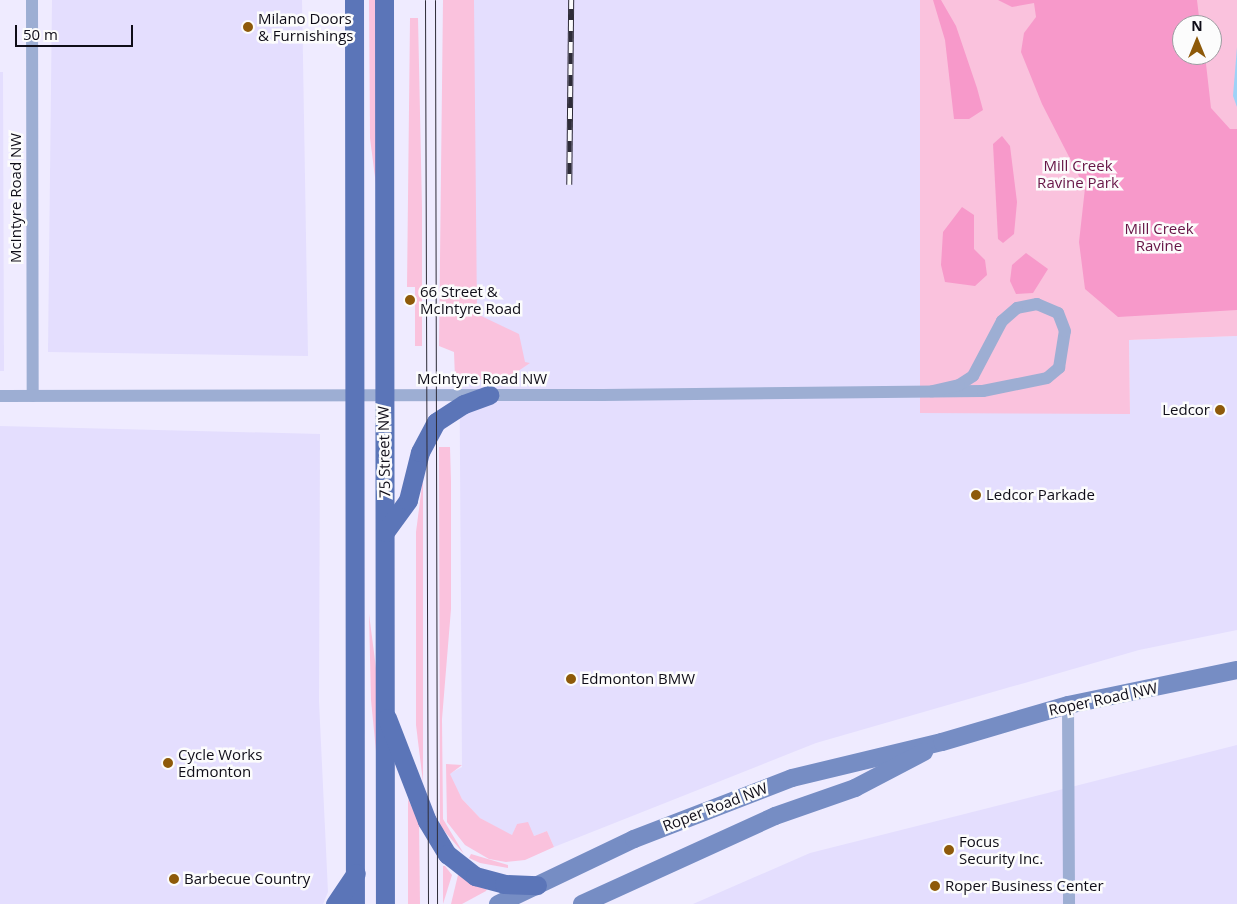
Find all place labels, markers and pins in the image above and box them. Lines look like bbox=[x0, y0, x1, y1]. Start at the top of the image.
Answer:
place label: Milano Doors & Furnishings bbox=[258, 9, 354, 44]
marker: Milano Doors & Furnishings bbox=[242, 21, 254, 33]
place label: 66 Street & McIntyre Road bbox=[420, 282, 521, 317]
marker: 66 Street & McIntyre Road bbox=[404, 294, 416, 306]
place label: Ledcor bbox=[1162, 401, 1210, 419]
marker: Ledcor bbox=[1214, 404, 1226, 416]
place label: Ledcor Parkade bbox=[986, 486, 1095, 504]
marker: Ledcor Parkade bbox=[970, 489, 982, 501]
place label: Edmonton BMW bbox=[581, 670, 695, 688]
marker: Edmonton BMW bbox=[565, 673, 577, 685]
place label: Cycle Works Edmonton bbox=[178, 745, 262, 780]
marker: Cycle Works Edmonton bbox=[162, 757, 174, 769]
place label: Focus Security Inc. bbox=[959, 832, 1043, 867]
marker: Focus Security Inc. bbox=[943, 844, 955, 856]
place label: Barbecue Country bbox=[184, 870, 310, 888]
marker: Barbecue Country bbox=[168, 873, 180, 885]
place label: Roper Business Center bbox=[945, 877, 1104, 895]
marker: Roper Business Center bbox=[929, 880, 941, 892]

